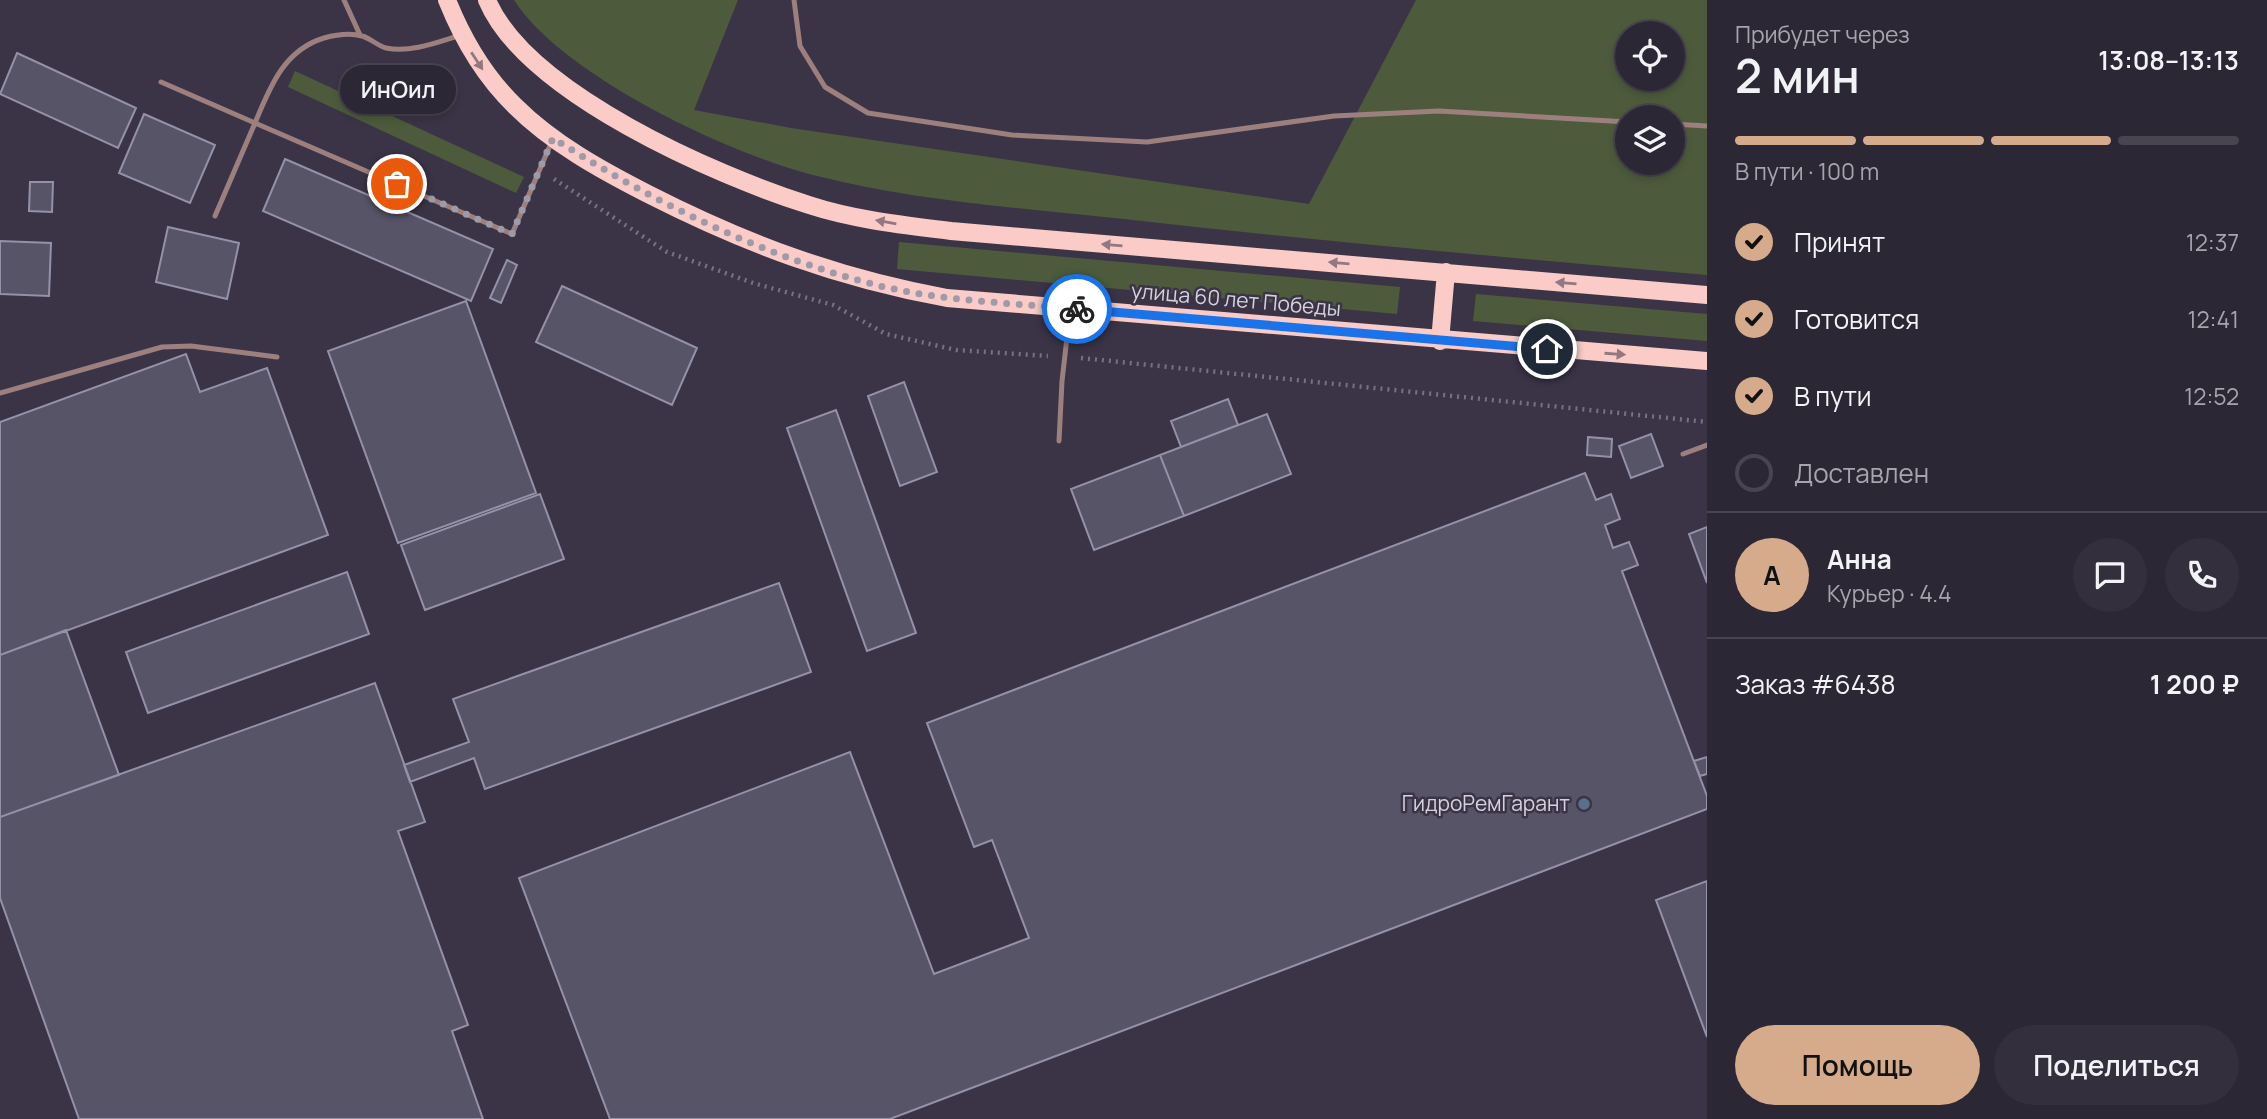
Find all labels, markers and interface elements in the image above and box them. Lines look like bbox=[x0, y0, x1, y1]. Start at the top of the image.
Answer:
text: Прибудет через bbox=[1735, 18, 1910, 50]
map controls bbox=[1615, 21, 1685, 175]
button: locate bbox=[1615, 21, 1685, 91]
text: 13:08–13:13 bbox=[2098, 42, 2239, 78]
text: 2 мин bbox=[1735, 44, 1860, 107]
one-way arrow bbox=[471, 51, 484, 70]
callout: ИнОил bbox=[339, 65, 455, 114]
text: ИнОил bbox=[361, 73, 435, 105]
button: layers bbox=[1615, 105, 1685, 175]
pin bbox=[367, 154, 427, 214]
text: В пути · 100 m bbox=[1735, 155, 1879, 187]
icon: bag bbox=[378, 165, 416, 203]
one-way arrow bbox=[875, 216, 897, 227]
icon: check bbox=[1735, 223, 1773, 261]
text: Принят bbox=[1794, 224, 1885, 260]
text: 12:37 bbox=[2186, 226, 2239, 258]
one-way arrow bbox=[1101, 239, 1123, 250]
one-way arrow bbox=[1328, 257, 1350, 268]
courier bbox=[1042, 274, 1112, 344]
street label: улица 60 лет Победы bbox=[1130, 276, 1342, 322]
one-way arrow bbox=[1555, 277, 1577, 288]
icon: bike bbox=[1058, 290, 1096, 328]
icon: check bbox=[1735, 300, 1773, 338]
text: Готовится bbox=[1794, 301, 1919, 337]
text: 12:41 bbox=[2188, 303, 2239, 335]
pin bbox=[1517, 319, 1577, 379]
icon: home bbox=[1528, 330, 1566, 368]
one-way arrow bbox=[1604, 349, 1626, 360]
icon: check bbox=[1735, 377, 1773, 415]
text: В пути bbox=[1794, 378, 1872, 414]
text: 12:52 bbox=[2184, 380, 2239, 412]
text: Доставлен bbox=[1794, 455, 1929, 491]
button: chat bbox=[2073, 538, 2147, 612]
button: phone bbox=[2165, 538, 2239, 612]
text: Анна bbox=[1827, 541, 1892, 577]
text: А bbox=[1763, 557, 1781, 593]
text: Курьер · 4.4 bbox=[1827, 577, 1952, 609]
text: Заказ #6438 bbox=[1735, 666, 1896, 702]
text: 1 200 ₽ bbox=[2150, 666, 2239, 702]
place label: ГидроРемГарант bbox=[1402, 789, 1570, 817]
marker: ГидроРемГарант bbox=[1576, 796, 1592, 812]
button: Помощь bbox=[1735, 1025, 1980, 1105]
button: Поделиться bbox=[1994, 1025, 2239, 1105]

